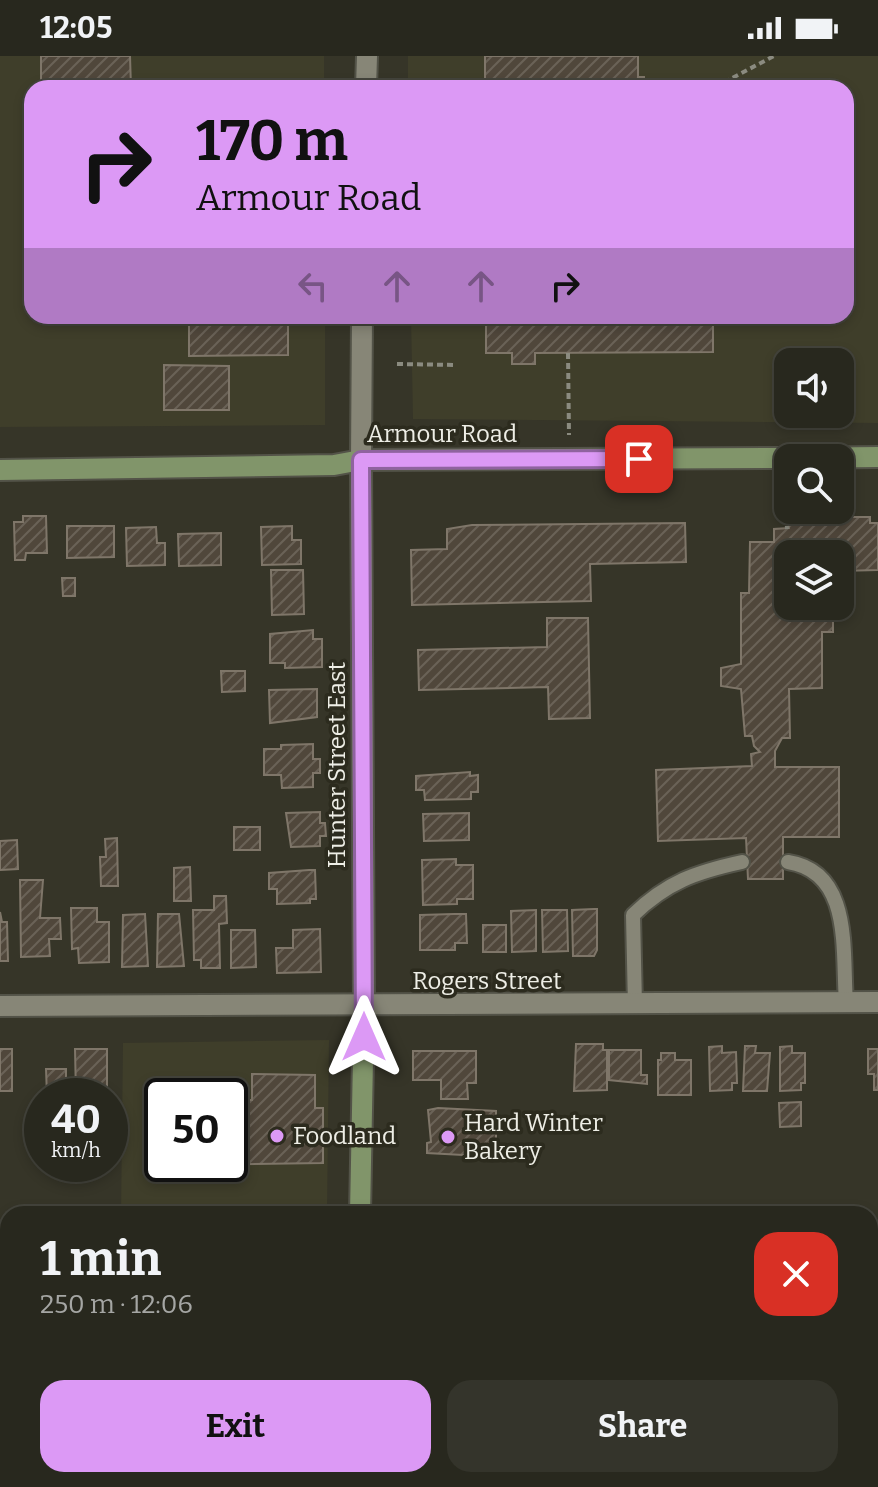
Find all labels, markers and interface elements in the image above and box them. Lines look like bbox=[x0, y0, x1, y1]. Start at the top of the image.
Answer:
text: 12:05 bbox=[40, 10, 112, 46]
text: 170 m bbox=[196, 108, 348, 175]
icon: right bbox=[64, 112, 168, 216]
text: Armour Road bbox=[196, 176, 421, 220]
icon: left bbox=[291, 264, 335, 308]
icon: ahead bbox=[375, 264, 419, 308]
icon: ahead bbox=[459, 264, 503, 308]
icon: right bbox=[543, 264, 587, 308]
map controls bbox=[774, 348, 854, 620]
button: sound bbox=[774, 348, 854, 428]
street label: Armour Road bbox=[367, 420, 517, 448]
pin bbox=[605, 425, 673, 493]
icon: arrive bbox=[617, 437, 661, 481]
button: search bbox=[774, 444, 854, 524]
button: layers bbox=[774, 540, 854, 620]
street label: Hunter Street East bbox=[323, 661, 351, 868]
street label: Rogers Street bbox=[412, 967, 562, 995]
position arrow bbox=[322, 995, 406, 1079]
speed limit sign: 50 bbox=[144, 1078, 248, 1182]
text: 40 bbox=[51, 1096, 101, 1144]
place label: Hard Winter Bakery bbox=[464, 1109, 603, 1165]
place label: Foodland bbox=[293, 1122, 396, 1150]
marker: Foodland bbox=[268, 1127, 286, 1145]
marker: Hard Winter Bakery bbox=[439, 1128, 457, 1146]
text: km/h bbox=[51, 1138, 101, 1162]
text: 1 min bbox=[40, 1230, 161, 1288]
button: close bbox=[754, 1232, 838, 1316]
text: 250 m · 12:06 bbox=[40, 1289, 193, 1320]
button: Exit bbox=[40, 1380, 431, 1472]
button: Share bbox=[447, 1380, 838, 1472]

